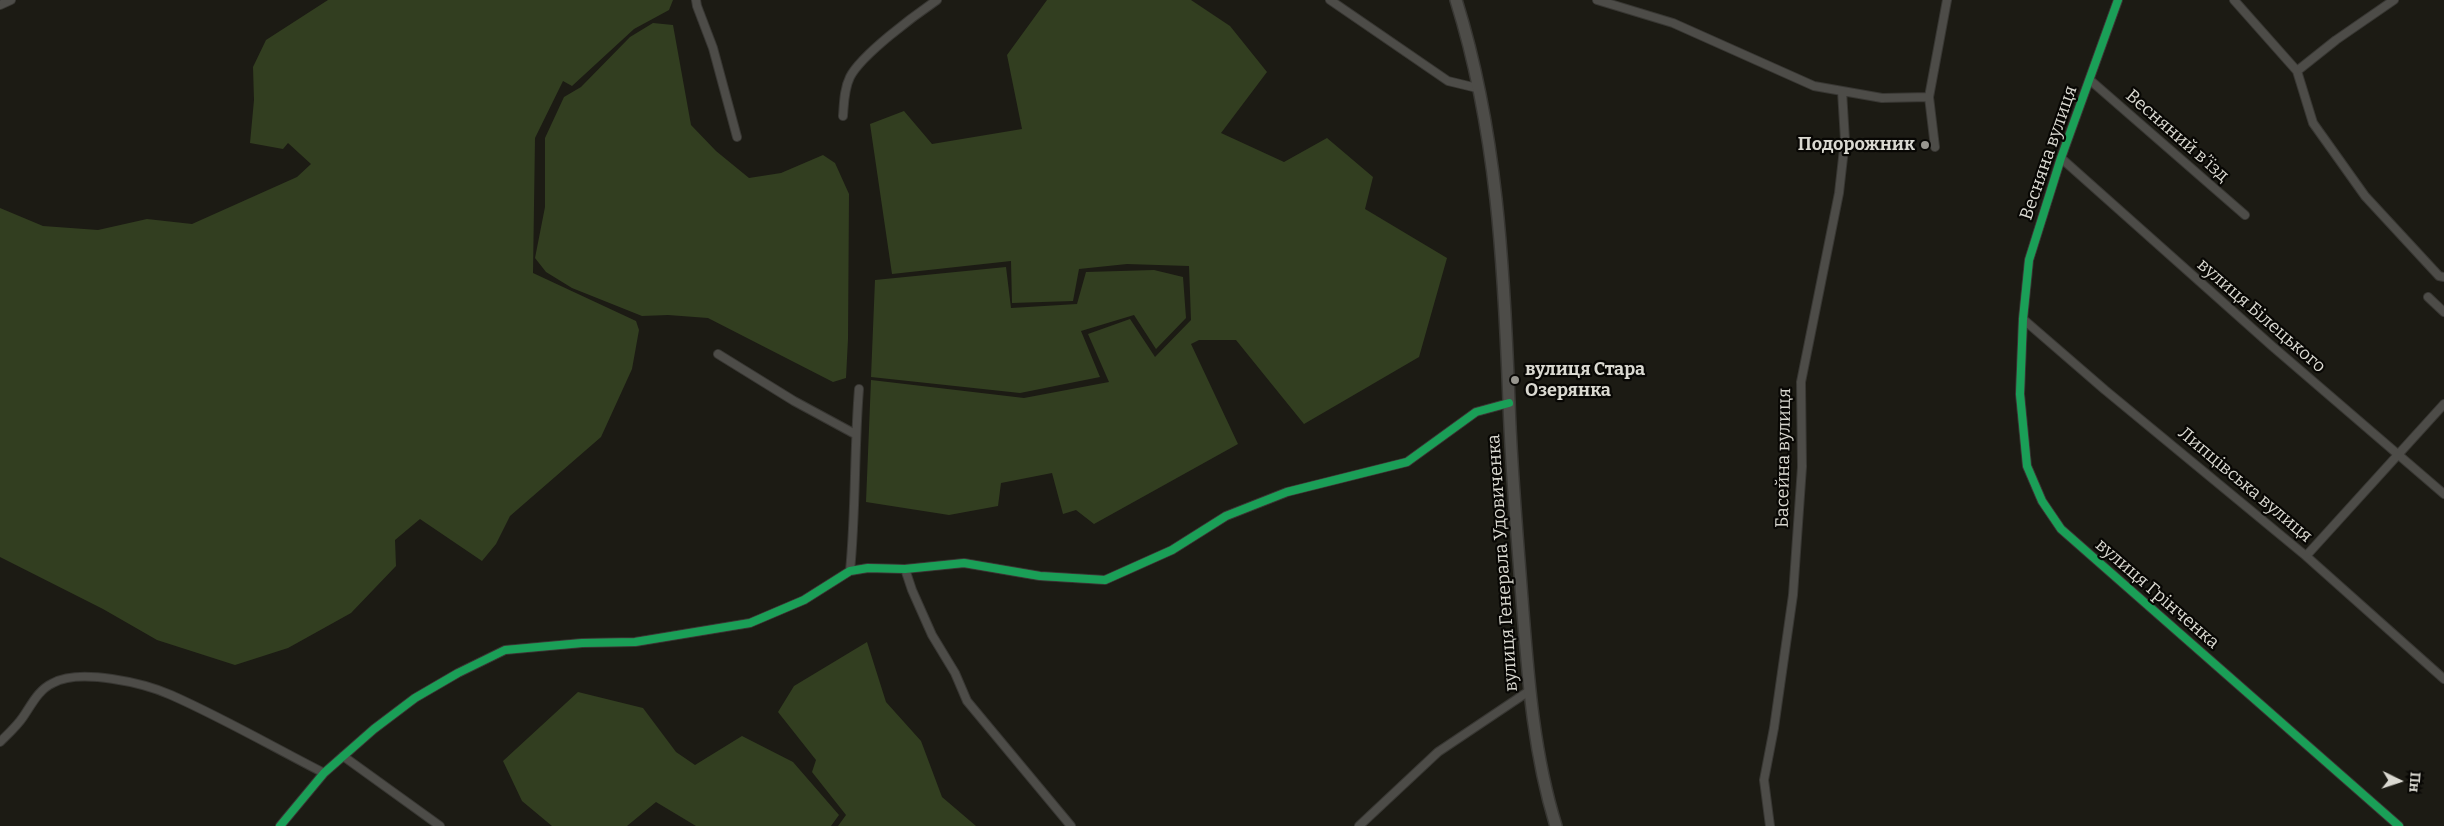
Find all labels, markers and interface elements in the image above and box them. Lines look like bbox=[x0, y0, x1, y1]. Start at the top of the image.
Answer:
street label: Весняна вулиця bbox=[2016, 83, 2082, 223]
street label: Весняний вʼїзд bbox=[2121, 85, 2233, 187]
place label: Подорожник bbox=[1798, 134, 1915, 156]
marker: Подорожник bbox=[1919, 139, 1931, 151]
street label: вулиця Білецького bbox=[2192, 254, 2330, 378]
place label: вулиця Стара Озерянка bbox=[1525, 359, 1645, 402]
marker: вулиця Стара Озерянка bbox=[1509, 374, 1521, 386]
street label: Басейна вулиця bbox=[1772, 388, 1796, 528]
street label: Липцівська вулиця bbox=[2174, 423, 2316, 547]
street label: вулиця Генерала Удовиченка bbox=[1483, 434, 1523, 692]
street label: вулиця Грінченка bbox=[2091, 534, 2223, 654]
north arrow bbox=[2374, 756, 2424, 806]
text: Пн bbox=[2405, 771, 2424, 793]

